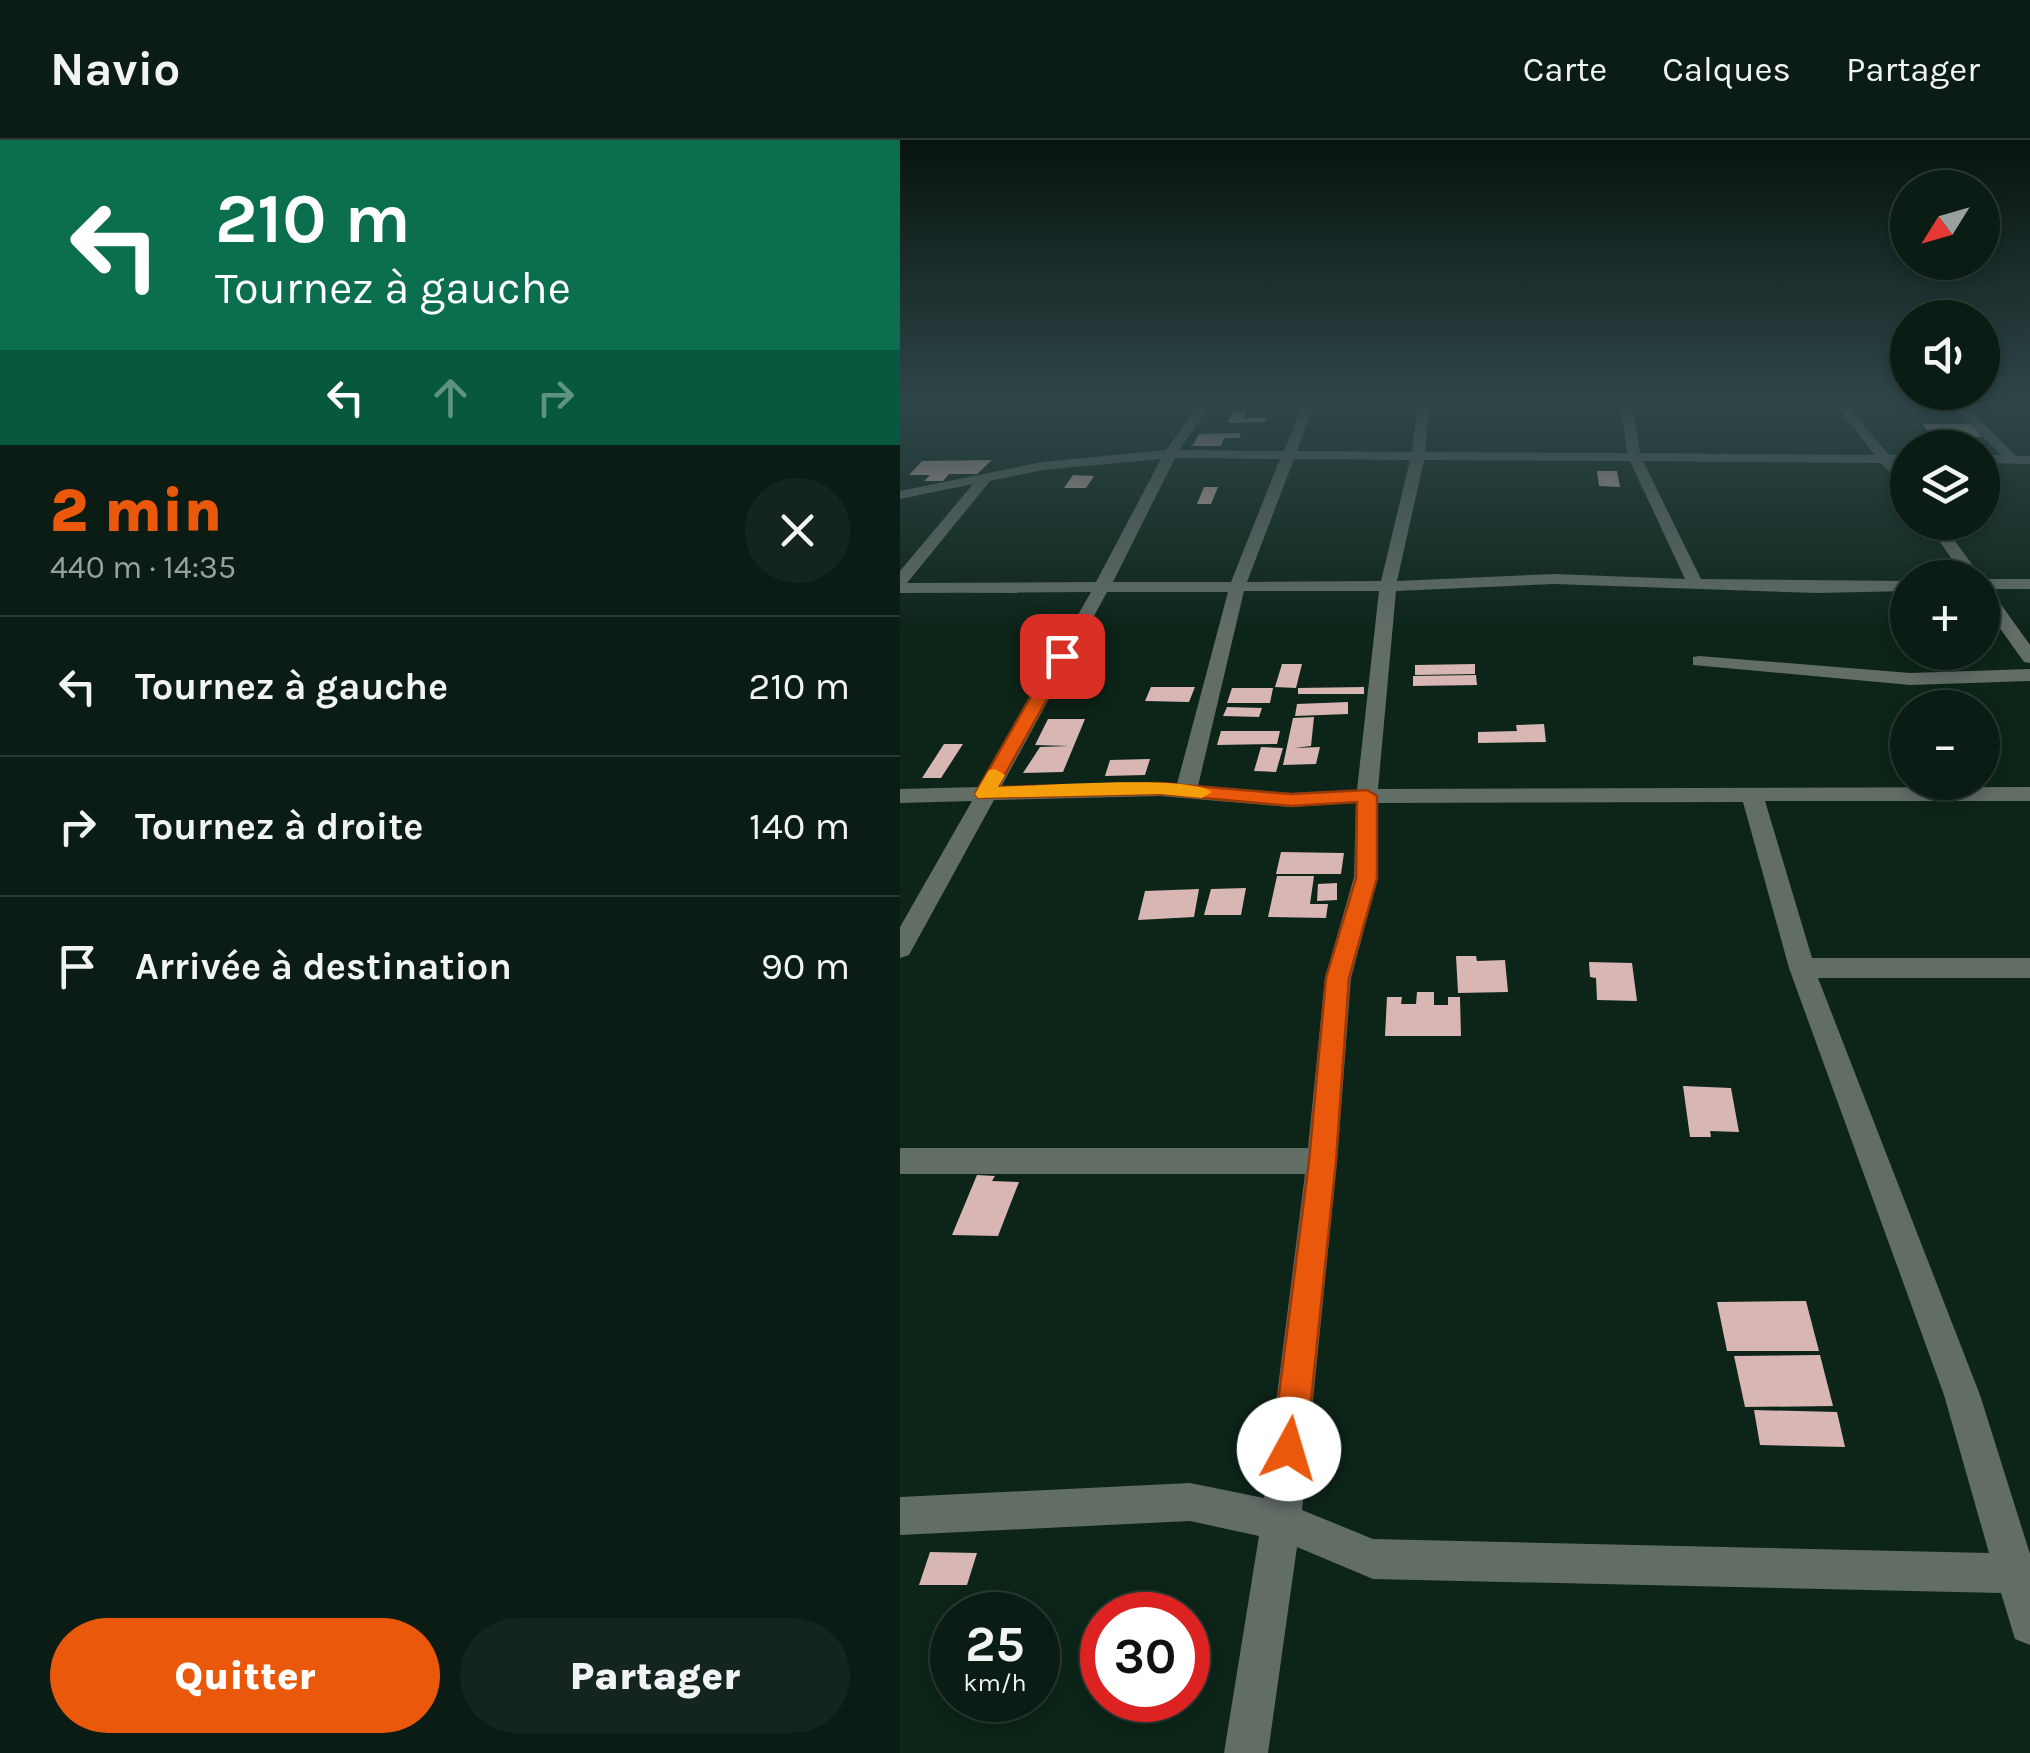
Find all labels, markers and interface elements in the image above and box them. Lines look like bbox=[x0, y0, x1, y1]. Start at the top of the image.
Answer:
text: Navio bbox=[50, 41, 180, 97]
text: Carte bbox=[1523, 49, 1607, 90]
text: Calques bbox=[1662, 49, 1791, 90]
text: Partager bbox=[1846, 49, 1980, 90]
north arrow bbox=[1890, 170, 2000, 280]
map controls bbox=[1890, 170, 2000, 800]
text: 210 m bbox=[215, 178, 411, 260]
icon: left bbox=[50, 180, 180, 310]
text: Tournez à gauche bbox=[215, 262, 571, 314]
button: sound bbox=[1890, 300, 2000, 410]
icon: left bbox=[318, 370, 373, 425]
icon: ahead bbox=[423, 370, 478, 425]
icon: right bbox=[528, 370, 583, 425]
button: layers bbox=[1890, 430, 2000, 540]
text: 2 min bbox=[50, 476, 222, 546]
button: close bbox=[745, 478, 850, 583]
text: 440 m · 14:35 bbox=[50, 549, 236, 586]
button: + bbox=[1890, 560, 2000, 670]
pin bbox=[1020, 614, 1105, 699]
icon: arrive bbox=[1035, 629, 1090, 684]
icon: left bbox=[50, 659, 105, 714]
text: Tournez à gauche bbox=[135, 664, 448, 709]
text: 210 m bbox=[748, 664, 850, 709]
button: − bbox=[1890, 690, 2000, 800]
icon: right bbox=[50, 799, 105, 854]
text: Tournez à droite bbox=[135, 804, 423, 849]
text: 140 m bbox=[749, 804, 850, 849]
icon: arrive bbox=[50, 939, 105, 994]
text: Arrivée à destination bbox=[135, 944, 512, 989]
text: 90 m bbox=[761, 944, 850, 989]
position arrow bbox=[1237, 1397, 1341, 1501]
speed limit sign: 30 bbox=[1080, 1592, 1210, 1722]
text: 25 bbox=[965, 1615, 1025, 1674]
button: Quitter bbox=[50, 1618, 440, 1733]
button: Partager bbox=[460, 1618, 850, 1733]
text: km/h bbox=[963, 1668, 1027, 1697]

